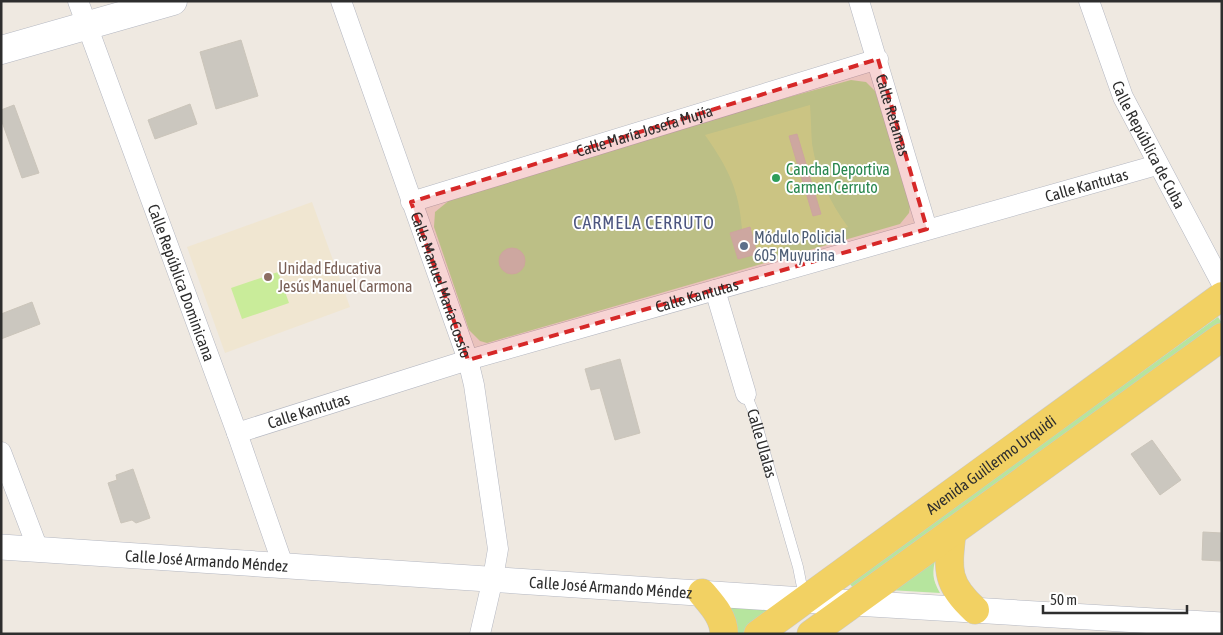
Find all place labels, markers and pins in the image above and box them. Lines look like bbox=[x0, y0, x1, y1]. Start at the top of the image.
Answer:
place label: Cancha Deportiva Carmen Cerruto bbox=[786, 160, 890, 196]
marker: Cancha Deportiva Carmen Cerruto bbox=[770, 172, 782, 184]
place label: Módulo Policial 605 Muyurina bbox=[754, 228, 847, 265]
marker: Módulo Policial 605 Muyurina bbox=[738, 240, 750, 252]
place label: Unidad Educativa Jesús Manuel Carmona bbox=[278, 259, 413, 295]
marker: Unidad Educativa Jesús Manuel Carmona bbox=[262, 271, 274, 283]

